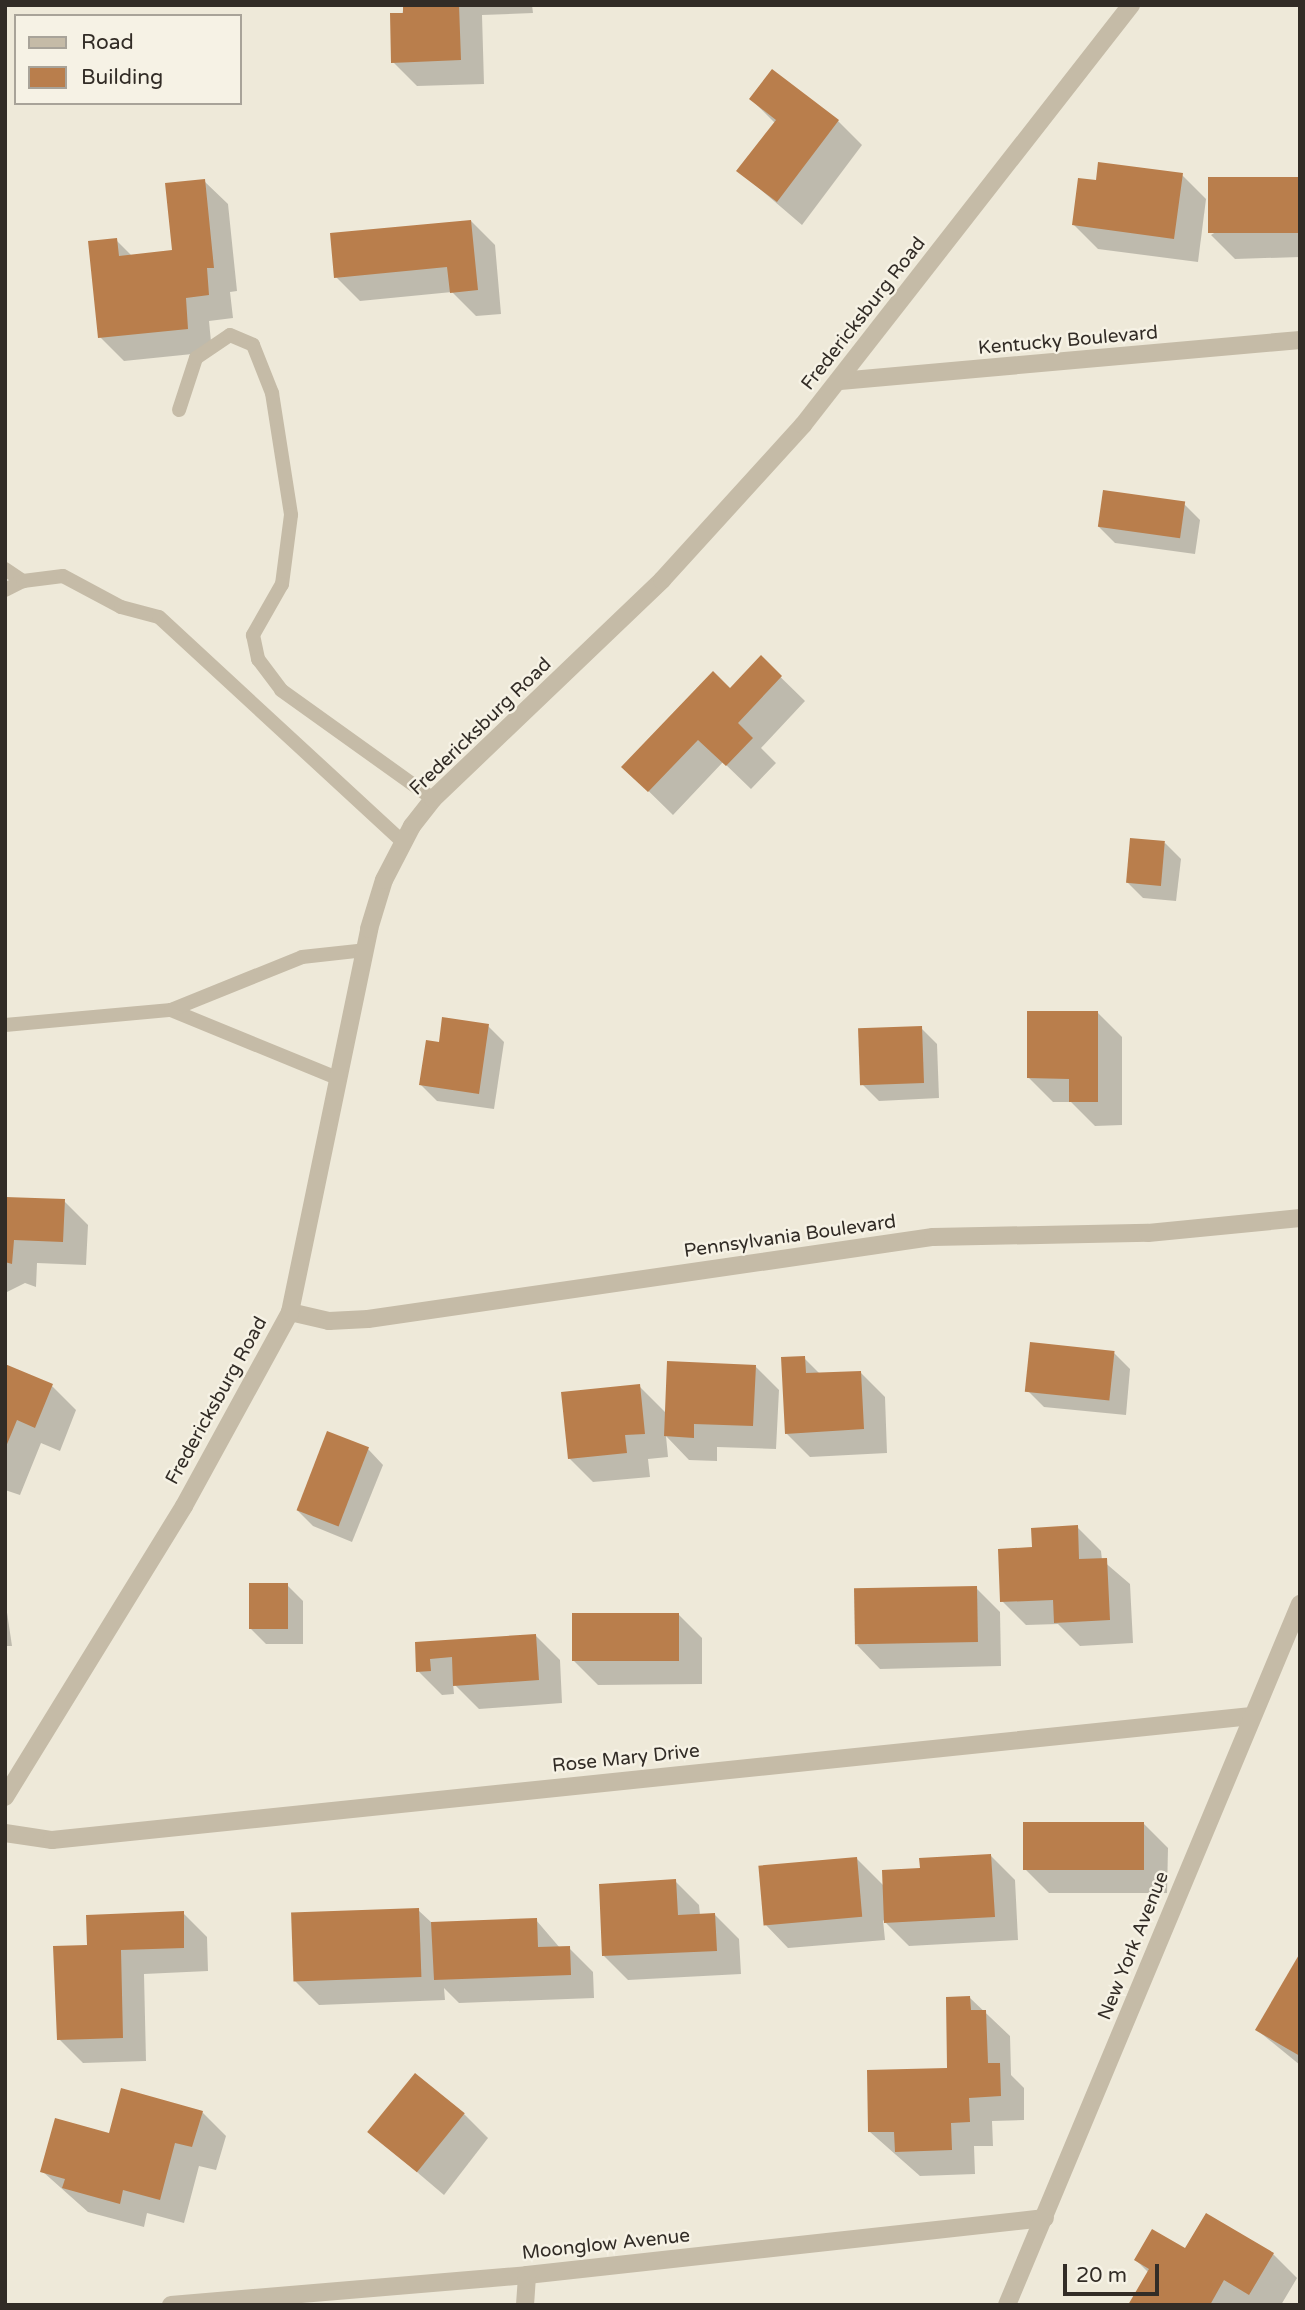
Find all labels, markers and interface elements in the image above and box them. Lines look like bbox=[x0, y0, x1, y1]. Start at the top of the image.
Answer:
legend bbox=[14, 14, 242, 105]
text: Road bbox=[81, 30, 134, 55]
text: Building bbox=[81, 65, 163, 90]
street label: Fredericksburg Road bbox=[797, 233, 931, 395]
street label: Kentucky Boulevard bbox=[977, 322, 1159, 360]
street label: Fredericksburg Road bbox=[405, 653, 557, 801]
street label: Pennsylvania Boulevard bbox=[682, 1211, 898, 1263]
street label: Fredericksburg Road bbox=[161, 1313, 273, 1489]
street label: Rose Mary Drive bbox=[551, 1740, 701, 1778]
street label: New York Avenue bbox=[1094, 1868, 1174, 2024]
street label: Moonglow Avenue bbox=[521, 2225, 691, 2265]
scale bar bbox=[1067, 2250, 1163, 2294]
text: 20 m bbox=[1076, 2263, 1127, 2288]

